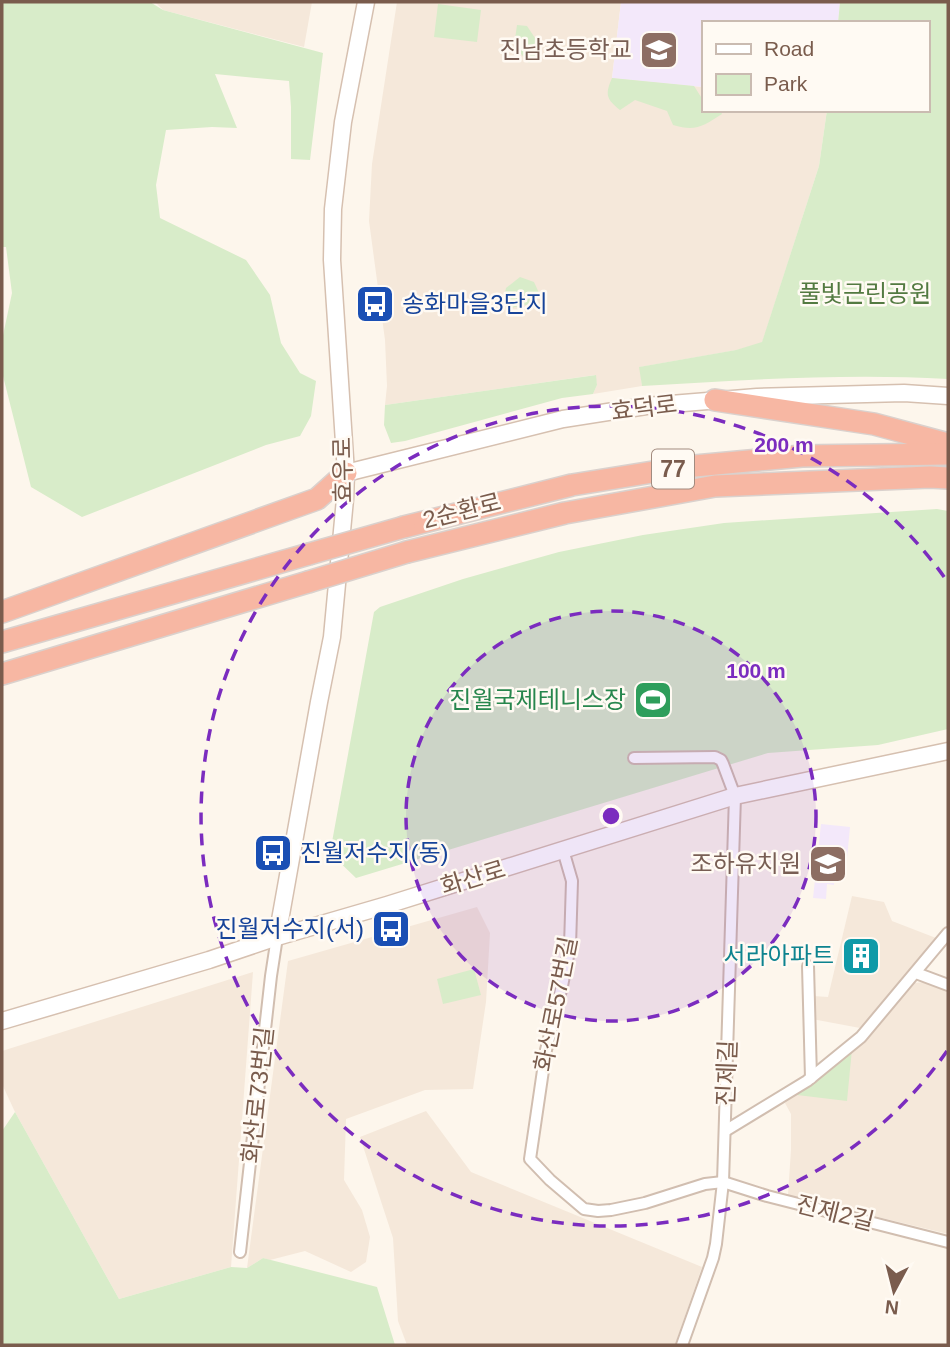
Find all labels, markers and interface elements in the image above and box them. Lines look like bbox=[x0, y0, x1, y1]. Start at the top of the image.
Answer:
legend bbox=[702, 21, 929, 112]
school or university icon: 진남초등학교 bbox=[638, 29, 680, 71]
place label: 진남초등학교 bbox=[500, 36, 632, 63]
text: Road bbox=[764, 37, 814, 60]
text: Park bbox=[764, 72, 808, 95]
park label: 풀빛근린공원 bbox=[799, 280, 931, 307]
bus stop icon: 송화마을3단지 bbox=[354, 283, 396, 325]
place label: 송화마을3단지 bbox=[402, 290, 548, 317]
street label: 효덕로 bbox=[609, 390, 678, 425]
text: 200 m bbox=[754, 433, 814, 456]
street label: 효우로 bbox=[328, 437, 357, 503]
road number: 77 bbox=[652, 449, 694, 489]
street label: 2순환로 bbox=[420, 488, 504, 533]
text: 100 m bbox=[726, 659, 786, 682]
sports icon: 진월국제테니스장 bbox=[632, 679, 674, 721]
place label: 진월국제테니스장 bbox=[449, 686, 626, 713]
centre of rings bbox=[599, 804, 623, 828]
bus stop icon: 진월저수지(동) bbox=[252, 832, 294, 874]
place label: 진월저수지(동) bbox=[300, 839, 448, 866]
school or university icon: 조하유치원 bbox=[807, 843, 849, 885]
place label: 조하유치원 bbox=[691, 850, 801, 877]
street label: 화산로 bbox=[437, 855, 508, 900]
bus stop icon: 진월저수지(서) bbox=[370, 908, 412, 950]
place label: 진월저수지(서) bbox=[216, 915, 364, 942]
street label: 화산로57번길 bbox=[529, 934, 582, 1074]
building icon: 서라아파트 bbox=[840, 935, 882, 977]
place label: 서라아파트 bbox=[724, 942, 834, 969]
street label: 화산로73번길 bbox=[237, 1025, 278, 1165]
street label: 진제길 bbox=[712, 1039, 741, 1107]
street label: 진제2길 bbox=[793, 1190, 877, 1235]
north arrow bbox=[859, 1256, 929, 1326]
text: N bbox=[884, 1296, 900, 1319]

